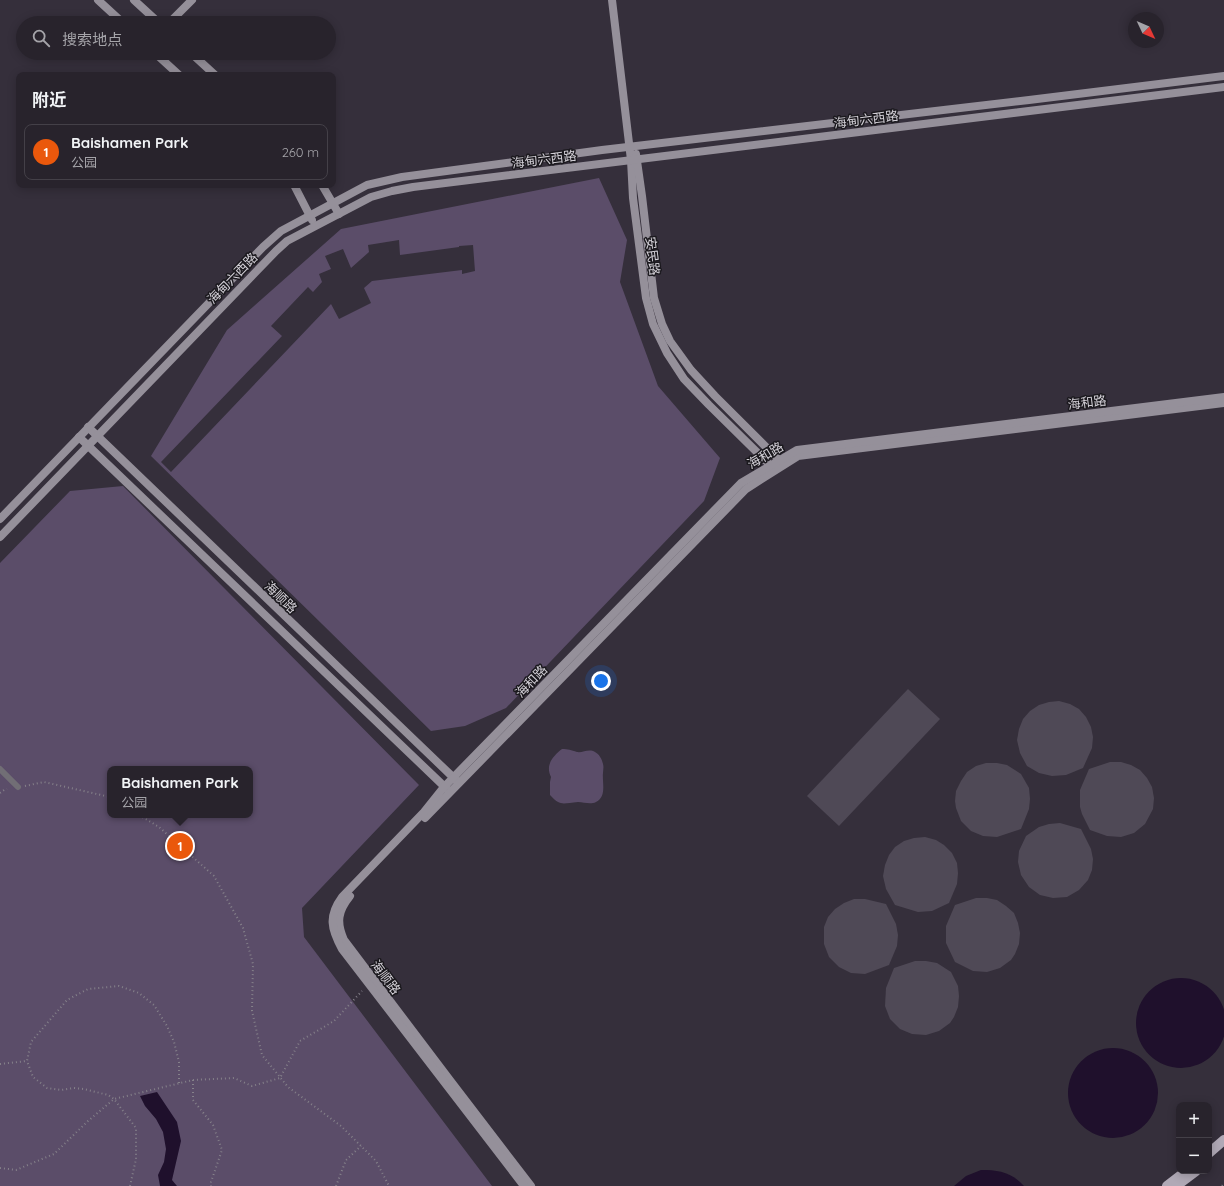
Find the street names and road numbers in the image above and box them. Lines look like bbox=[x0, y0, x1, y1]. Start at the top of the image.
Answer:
street label: 海甸六西路 bbox=[833, 107, 899, 131]
street label: 海甸六西路 bbox=[511, 147, 577, 171]
street label: 安民路 bbox=[643, 236, 663, 276]
street label: 海甸六西路 bbox=[204, 249, 260, 307]
street label: 海和路 bbox=[1067, 392, 1107, 412]
street label: 海和路 bbox=[744, 438, 786, 472]
street label: 海顺路 bbox=[261, 578, 301, 616]
street label: 海和路 bbox=[512, 661, 550, 701]
street label: 海顺路 bbox=[368, 957, 404, 997]

